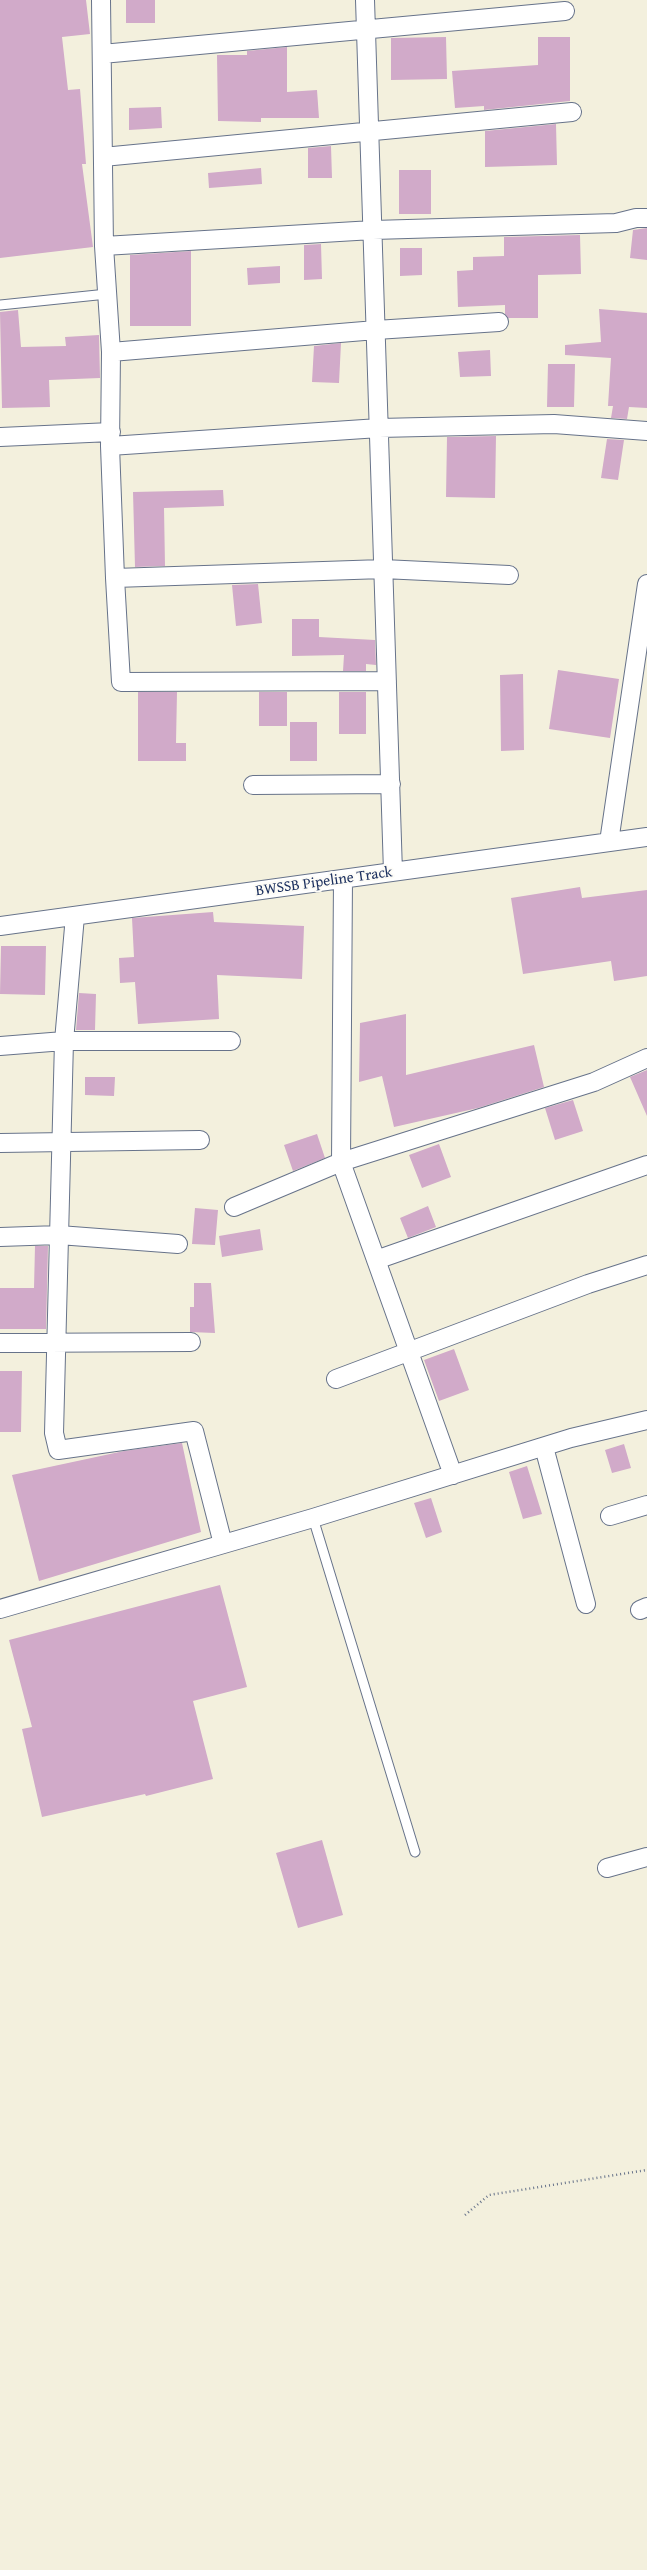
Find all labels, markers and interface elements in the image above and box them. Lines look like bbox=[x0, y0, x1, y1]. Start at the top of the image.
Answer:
street label: BWSSB Pipeline Track bbox=[254, 863, 394, 901]

